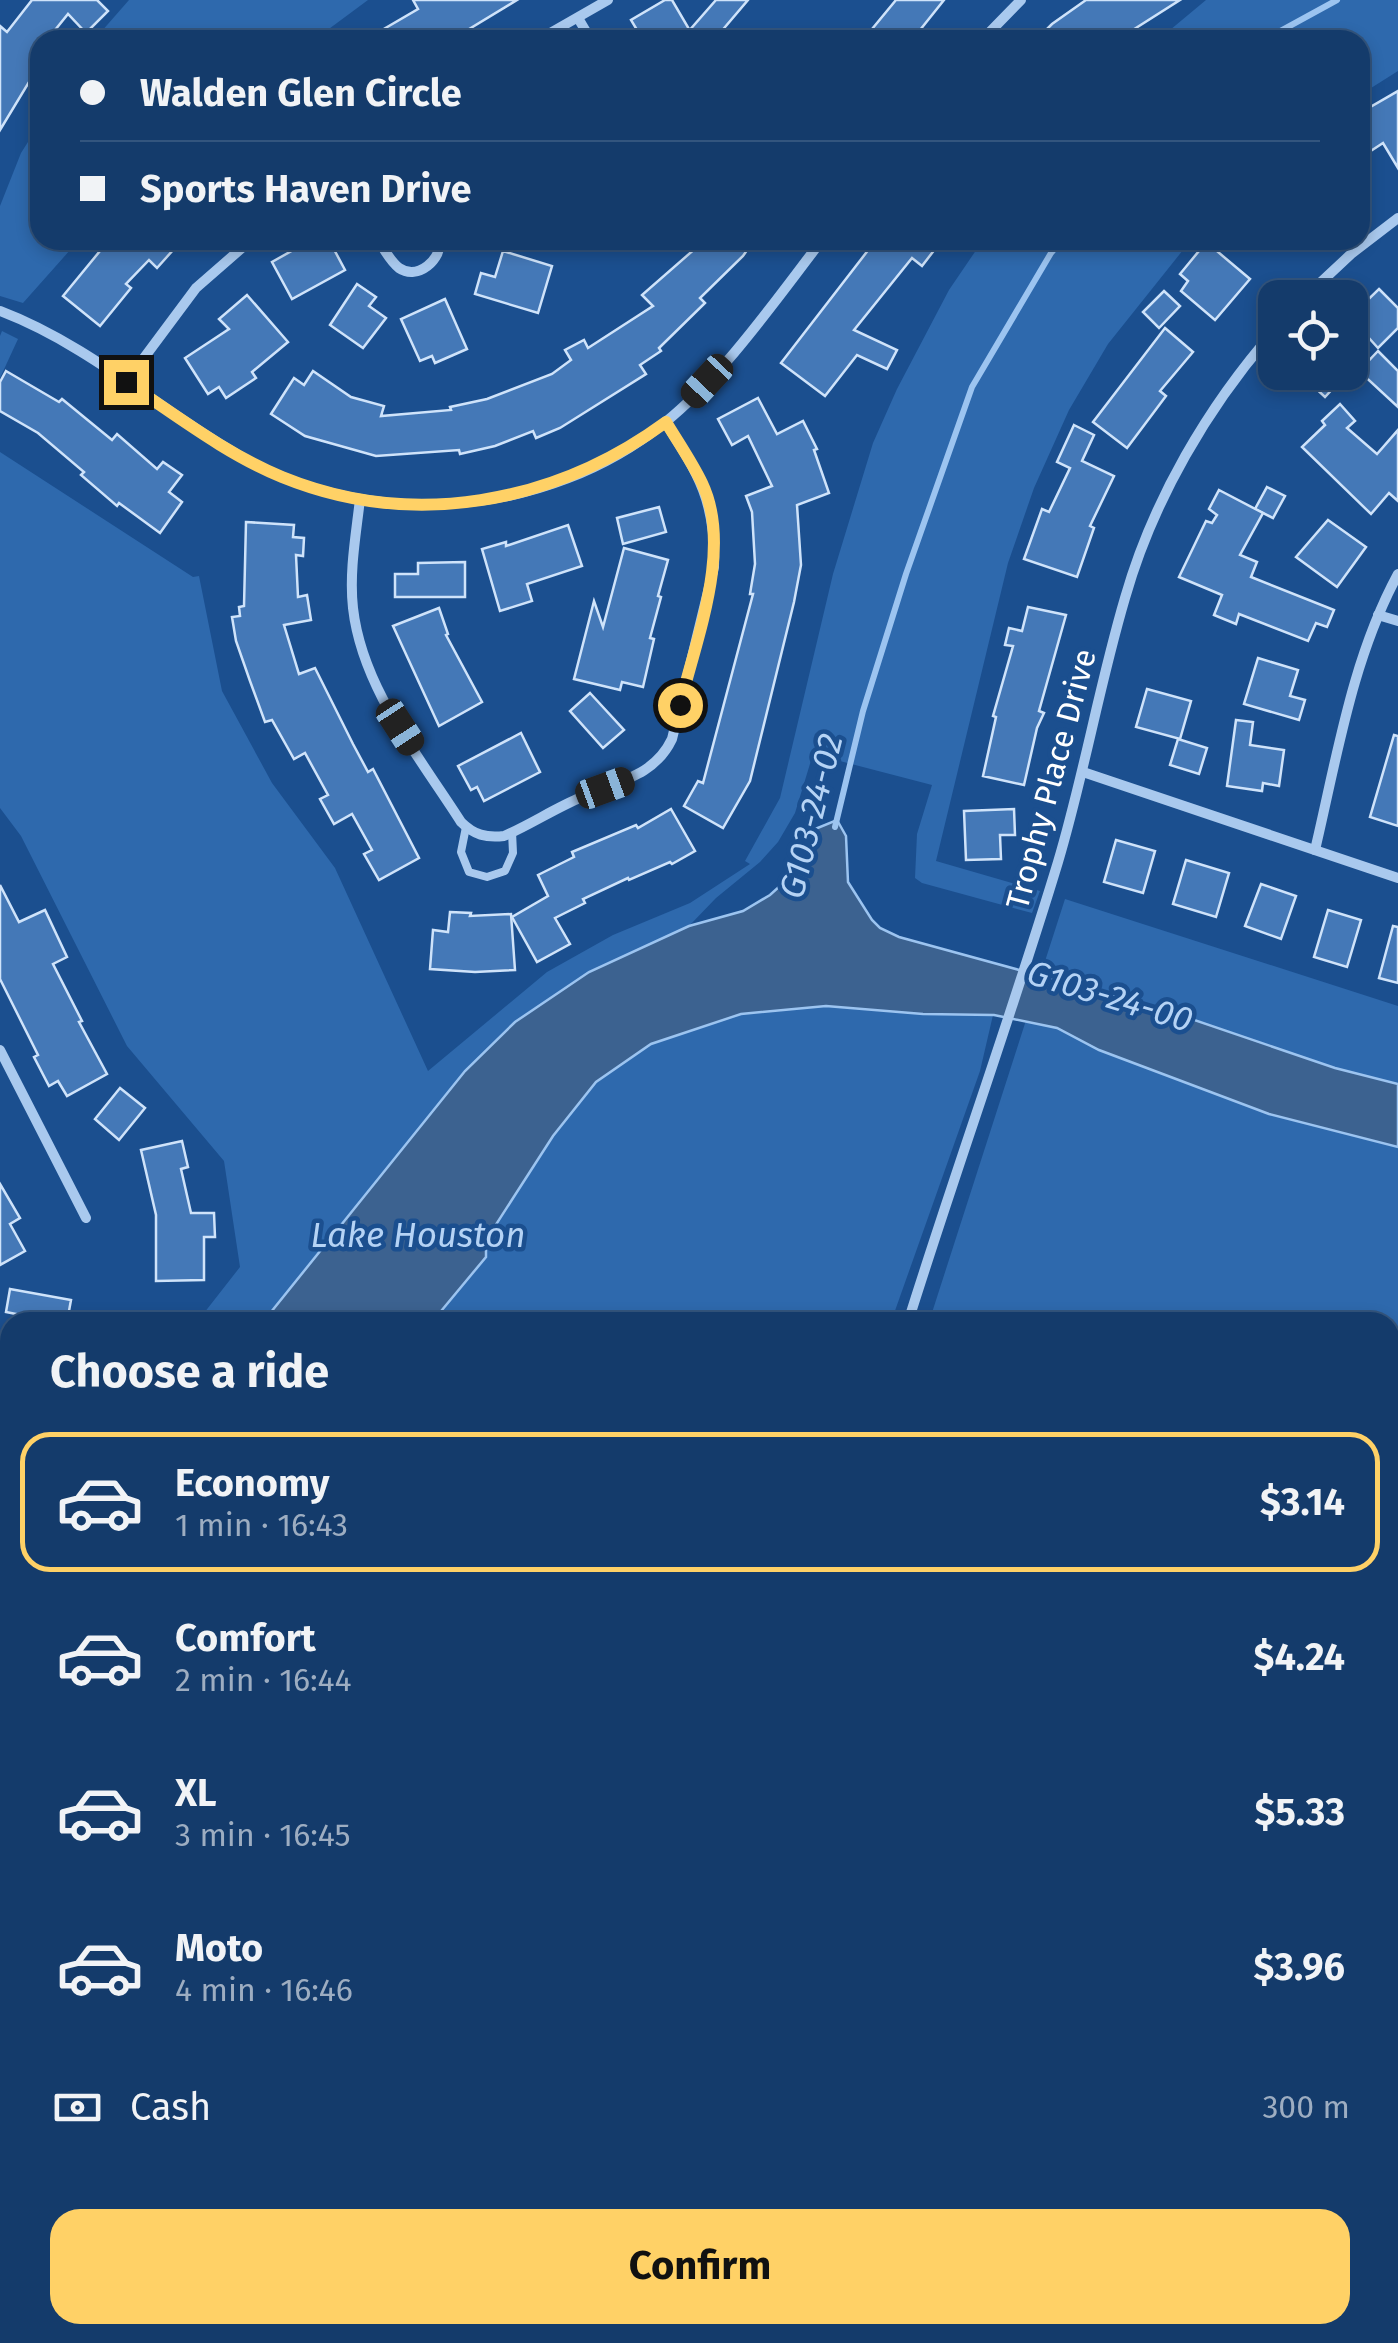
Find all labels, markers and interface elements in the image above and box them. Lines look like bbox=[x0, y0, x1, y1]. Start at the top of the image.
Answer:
text: Walden Glen Circle bbox=[140, 70, 462, 116]
text: Sports Haven Drive bbox=[140, 166, 471, 212]
map controls bbox=[1258, 280, 1368, 390]
button: locate bbox=[1258, 280, 1368, 390]
car bbox=[676, 349, 738, 413]
route end bbox=[104, 360, 149, 405]
street label: Trophy Place Drive bbox=[998, 645, 1104, 913]
route start bbox=[658, 683, 703, 728]
car bbox=[371, 694, 429, 760]
water label: G103-24-02 bbox=[770, 729, 852, 903]
car bbox=[572, 764, 638, 812]
water label: G103-24-00 bbox=[1022, 951, 1198, 1041]
water label: Lake Houston bbox=[311, 1214, 525, 1256]
text: Choose a ride bbox=[50, 1345, 329, 1399]
icon: car bbox=[55, 1457, 145, 1547]
text: Economy bbox=[175, 1460, 330, 1506]
text: $3.14 bbox=[1260, 1479, 1345, 1525]
text: 1 min · 16:43 bbox=[175, 1506, 348, 1544]
icon: car bbox=[55, 1612, 145, 1702]
text: Comfort bbox=[175, 1615, 316, 1661]
text: $4.24 bbox=[1254, 1634, 1345, 1680]
text: 2 min · 16:44 bbox=[175, 1661, 352, 1699]
icon: car bbox=[55, 1767, 145, 1857]
text: XL bbox=[175, 1770, 217, 1816]
text: $5.33 bbox=[1255, 1789, 1345, 1835]
text: 3 min · 16:45 bbox=[175, 1816, 350, 1854]
icon: car bbox=[55, 1922, 145, 2012]
text: Moto bbox=[175, 1925, 263, 1971]
text: $3.96 bbox=[1253, 1944, 1345, 1990]
text: 4 min · 16:46 bbox=[175, 1971, 353, 2009]
icon: cash bbox=[50, 2080, 105, 2135]
text: Cash bbox=[130, 2084, 211, 2130]
text: 300 m bbox=[1262, 2088, 1350, 2126]
button: Confirm bbox=[50, 2209, 1350, 2324]

